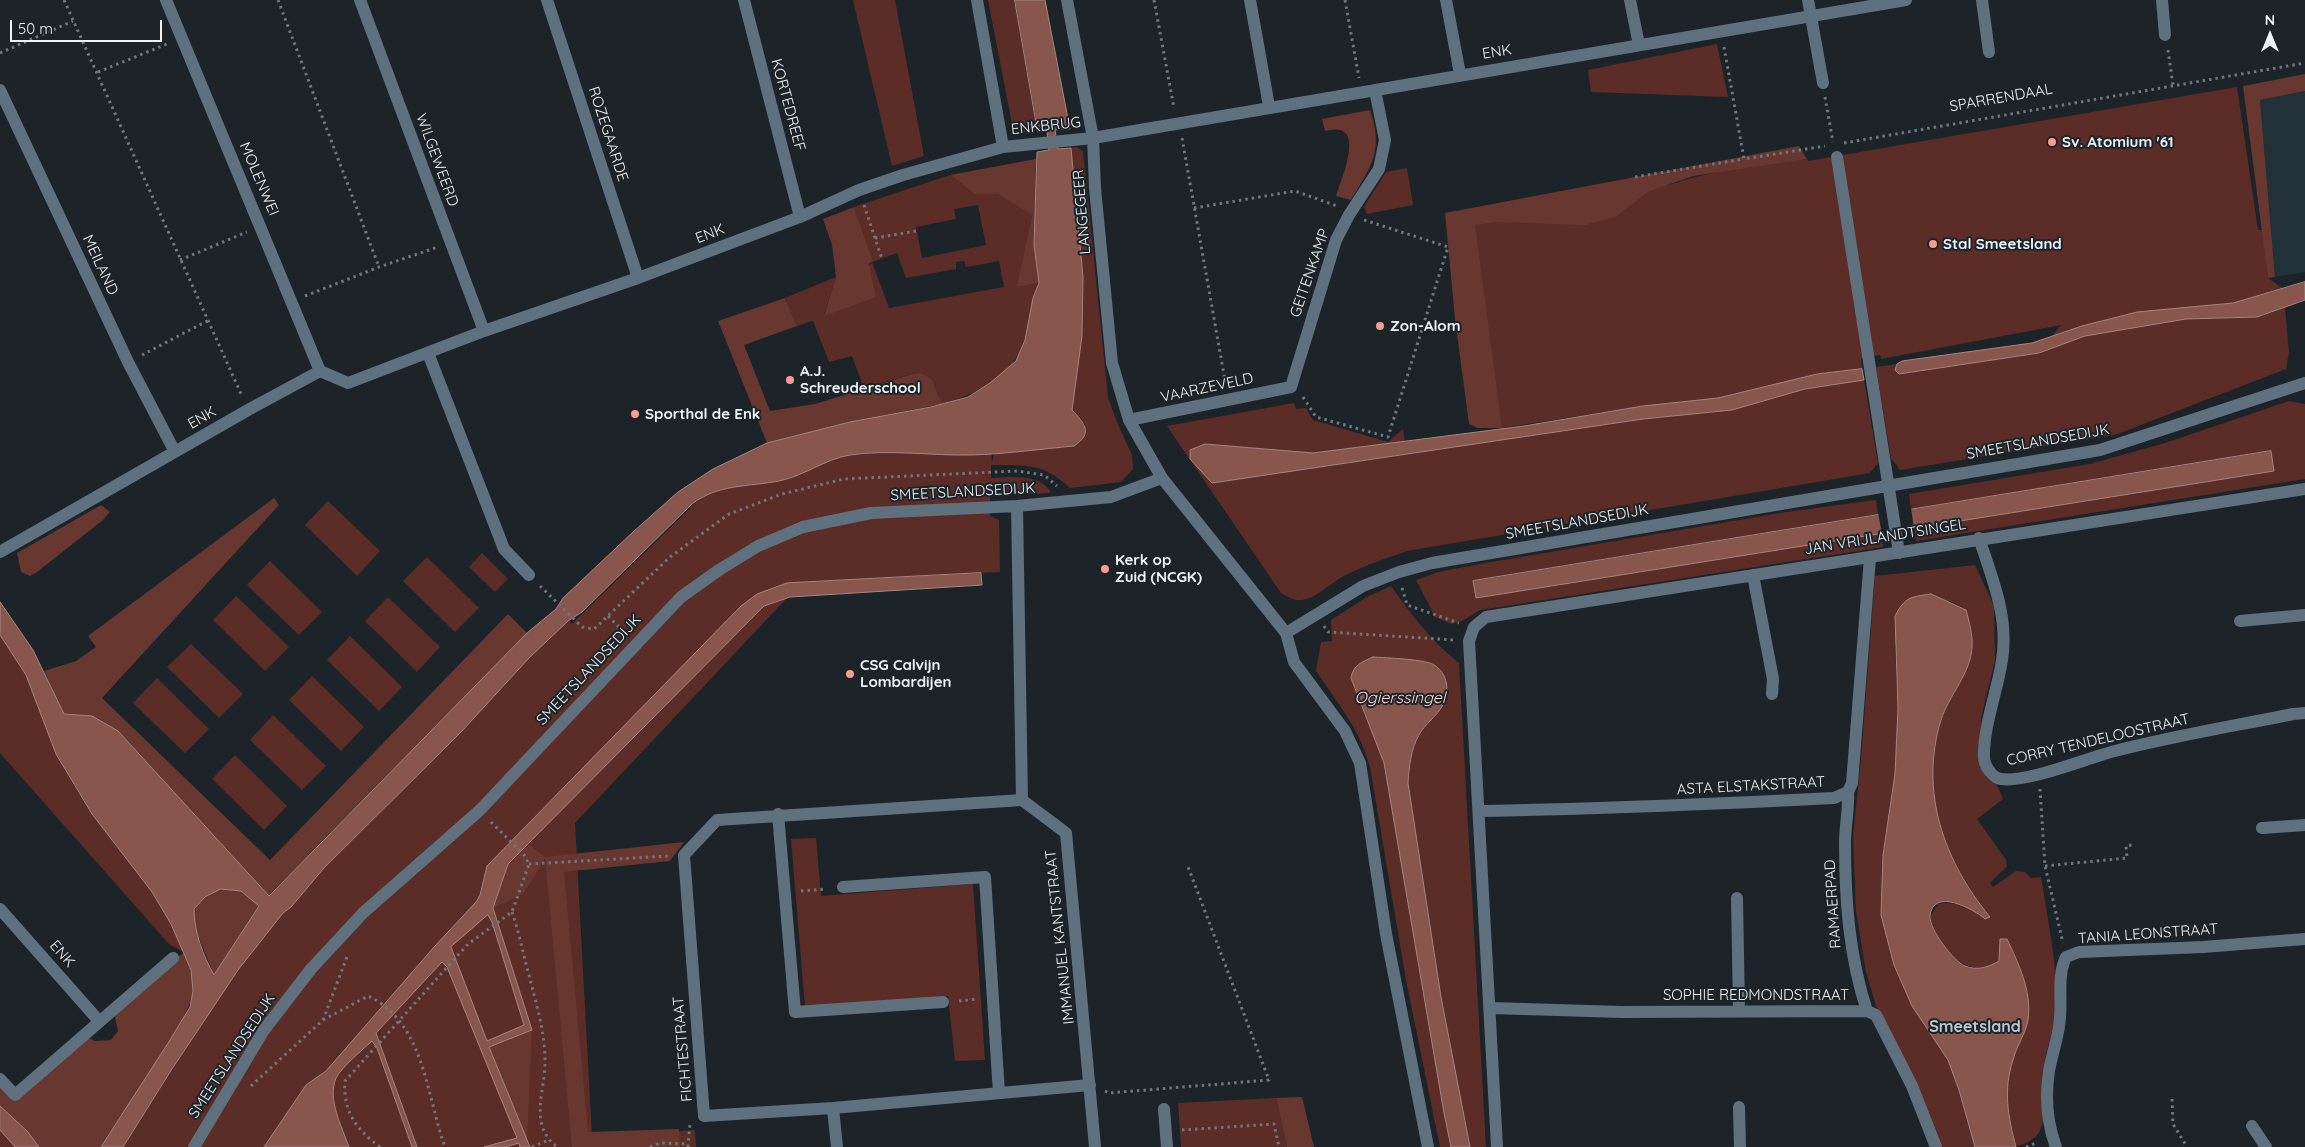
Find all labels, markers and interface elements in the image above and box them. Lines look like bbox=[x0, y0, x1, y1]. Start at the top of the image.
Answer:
scale bar bbox=[12, 10, 165, 42]
north arrow bbox=[2245, 10, 2295, 60]
text: N bbox=[2265, 11, 2275, 29]
text: 50 m bbox=[18, 19, 53, 38]
street label: ENK bbox=[1481, 41, 1513, 63]
street label: KORTEDREEF bbox=[767, 57, 809, 153]
street label: SPARRENDAAL bbox=[1948, 80, 2054, 116]
street label: ROZEGAARDE bbox=[584, 84, 632, 184]
street label: WILGEWEERD bbox=[412, 111, 462, 209]
street label: ENKBRUG bbox=[1010, 113, 1082, 139]
place label: Sv. Atomium '61 bbox=[2062, 133, 2173, 151]
marker: Sv. Atomium '61 bbox=[2046, 136, 2058, 148]
street label: MOLENWEI bbox=[235, 140, 283, 218]
street label: LANGEGEER bbox=[1069, 169, 1095, 255]
street label: ENK bbox=[693, 220, 727, 248]
street label: GEITENKAMP bbox=[1286, 226, 1334, 320]
street label: MEILAND bbox=[78, 232, 122, 298]
place label: Stal Smeetsland bbox=[1943, 235, 2062, 253]
marker: Stal Smeetsland bbox=[1927, 238, 1939, 250]
place label: Zon-Alom bbox=[1390, 317, 1461, 335]
marker: Zon-Alom bbox=[1374, 320, 1386, 332]
place label: A.J. Schreuderschool bbox=[800, 362, 921, 397]
street label: VAARZEVELD bbox=[1159, 369, 1255, 407]
marker: A.J. Schreuderschool bbox=[784, 374, 796, 386]
street label: ENK bbox=[185, 403, 219, 433]
place label: Sporthal de Enk bbox=[645, 405, 760, 423]
marker: Sporthal de Enk bbox=[629, 408, 641, 420]
street label: SMEETSLANDSEDIJK bbox=[1965, 421, 2111, 463]
street label: SMEETSLANDSEDIJK bbox=[890, 479, 1036, 505]
street label: SMEETSLANDSEDIJK bbox=[1504, 501, 1650, 543]
street label: JAN VRIJLANDTSINGEL bbox=[1803, 515, 1967, 559]
place label: Kerk op Zuid (NCGK) bbox=[1115, 551, 1202, 586]
marker: Kerk op Zuid (NCGK) bbox=[1099, 563, 1111, 575]
street label: SMEETSLANDSEDIJK bbox=[533, 611, 645, 729]
place label: CSG Calvijn Lombardijen bbox=[860, 656, 952, 691]
marker: CSG Calvijn Lombardijen bbox=[844, 668, 856, 680]
water label: Ogierssingel bbox=[1355, 688, 1445, 708]
street label: CORRY TENDELOOSTRAAT bbox=[2005, 710, 2191, 770]
street label: ASTA ELSTAKSTRAAT bbox=[1676, 773, 1826, 799]
street label: IMMANUEL KANTSTRAAT bbox=[1042, 849, 1078, 1025]
street label: RAMAERPAD bbox=[1821, 859, 1845, 949]
street label: TANIA LEONSTRAAT bbox=[2077, 920, 2219, 948]
street label: ENK bbox=[46, 937, 78, 971]
street label: SOPHIE REDMONDSTRAAT bbox=[1663, 986, 1849, 1004]
street label: SMEETSLANDSEDIJK bbox=[185, 990, 279, 1122]
street label: FICHTESTRAAT bbox=[669, 996, 697, 1102]
district label: Smeetsland bbox=[1929, 1017, 2021, 1037]

